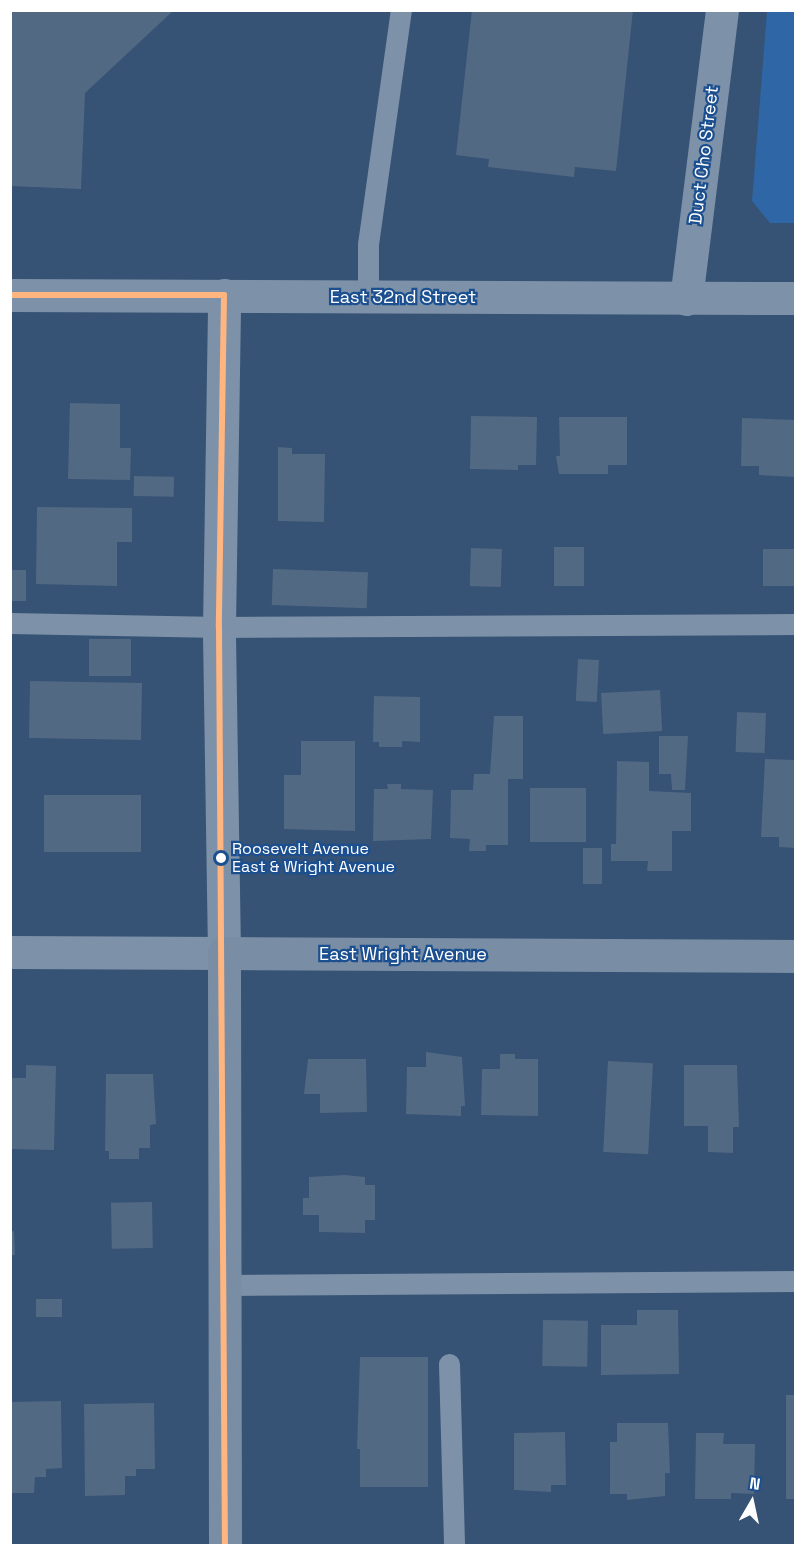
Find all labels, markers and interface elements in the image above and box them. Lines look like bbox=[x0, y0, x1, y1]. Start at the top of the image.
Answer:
street label: Duct Cho Street bbox=[685, 84, 723, 226]
street label: East 32nd Street bbox=[330, 286, 476, 308]
place label: Roosevelt Avenue East & Wright Avenue bbox=[232, 839, 395, 877]
marker: Roosevelt Avenue East & Wright Avenue bbox=[215, 852, 227, 864]
street label: East Wright Avenue bbox=[319, 943, 487, 965]
north arrow bbox=[722, 1472, 782, 1532]
text: N bbox=[748, 1473, 762, 1495]

